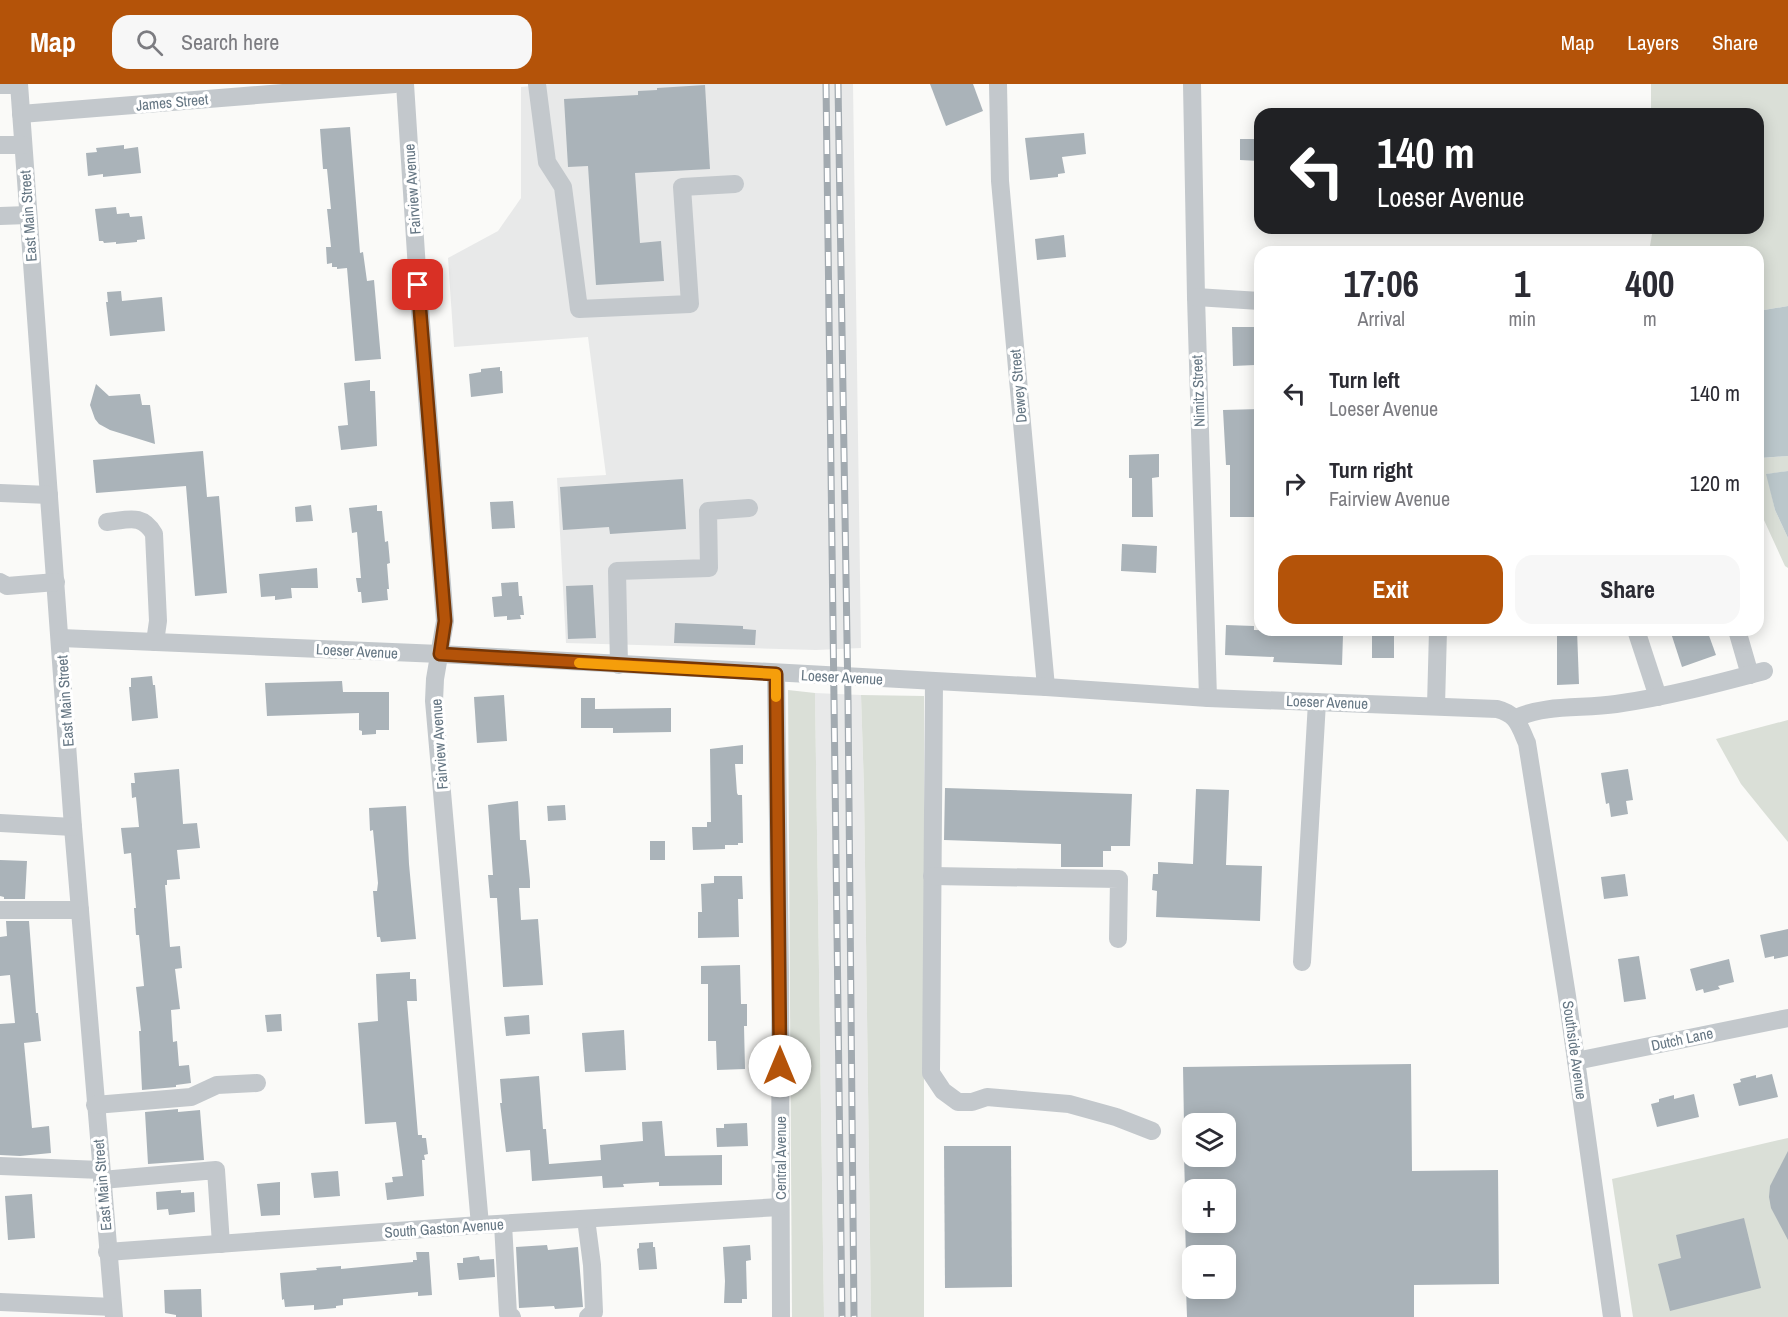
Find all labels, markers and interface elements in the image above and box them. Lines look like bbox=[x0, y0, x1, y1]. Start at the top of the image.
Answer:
search box bbox=[112, 15, 532, 69]
text: Map bbox=[30, 23, 76, 61]
icon: search bbox=[133, 26, 166, 59]
text: Search here bbox=[181, 27, 279, 57]
text: Map bbox=[1561, 28, 1594, 57]
text: Layers bbox=[1627, 28, 1679, 57]
text: Share bbox=[1712, 28, 1758, 57]
street label: James Street bbox=[135, 88, 210, 116]
text: 140 m bbox=[1377, 125, 1475, 181]
icon: left bbox=[1278, 132, 1356, 210]
street label: Fairview Avenue bbox=[398, 143, 426, 235]
street label: East Main Street bbox=[14, 169, 42, 262]
text: Loeser Avenue bbox=[1377, 179, 1524, 215]
pin bbox=[392, 259, 443, 310]
text: 17:06 bbox=[1343, 260, 1419, 308]
text: 1 bbox=[1514, 260, 1530, 308]
text: 400 bbox=[1625, 260, 1675, 308]
icon: arrive bbox=[401, 268, 434, 301]
text: Arrival bbox=[1358, 305, 1405, 332]
text: min bbox=[1508, 305, 1536, 332]
text: m bbox=[1643, 305, 1657, 332]
street label: Dewey Street bbox=[1004, 348, 1032, 424]
street label: Nimitz Street bbox=[1186, 354, 1210, 427]
text: Turn left bbox=[1329, 365, 1400, 395]
icon: left bbox=[1278, 377, 1311, 410]
text: 140 m bbox=[1690, 378, 1740, 408]
text: Loeser Avenue bbox=[1329, 395, 1438, 422]
text: Turn right bbox=[1329, 455, 1413, 485]
icon: right bbox=[1278, 467, 1311, 500]
text: 120 m bbox=[1690, 468, 1740, 498]
text: Fairview Avenue bbox=[1329, 485, 1450, 512]
button: Exit bbox=[1278, 555, 1503, 624]
button: Share bbox=[1515, 555, 1740, 624]
street label: Loeser Avenue bbox=[316, 638, 399, 664]
street label: East Main Street bbox=[51, 654, 79, 747]
street label: Loeser Avenue bbox=[801, 664, 884, 690]
street label: Loeser Avenue bbox=[1286, 690, 1368, 714]
street label: Fairview Avenue bbox=[425, 698, 453, 790]
street label: Southside Avenue bbox=[1558, 999, 1592, 1101]
street label: Dutch Lane bbox=[1649, 1022, 1715, 1056]
position arrow bbox=[748, 1034, 812, 1098]
map controls bbox=[1182, 1113, 1236, 1299]
button: layers bbox=[1182, 1113, 1236, 1167]
street label: Central Avenue bbox=[770, 1116, 791, 1200]
street label: East Main Street bbox=[87, 1138, 116, 1232]
button: + bbox=[1182, 1179, 1236, 1233]
street label: South Gaston Avenue bbox=[384, 1213, 504, 1243]
button: − bbox=[1182, 1245, 1236, 1299]

